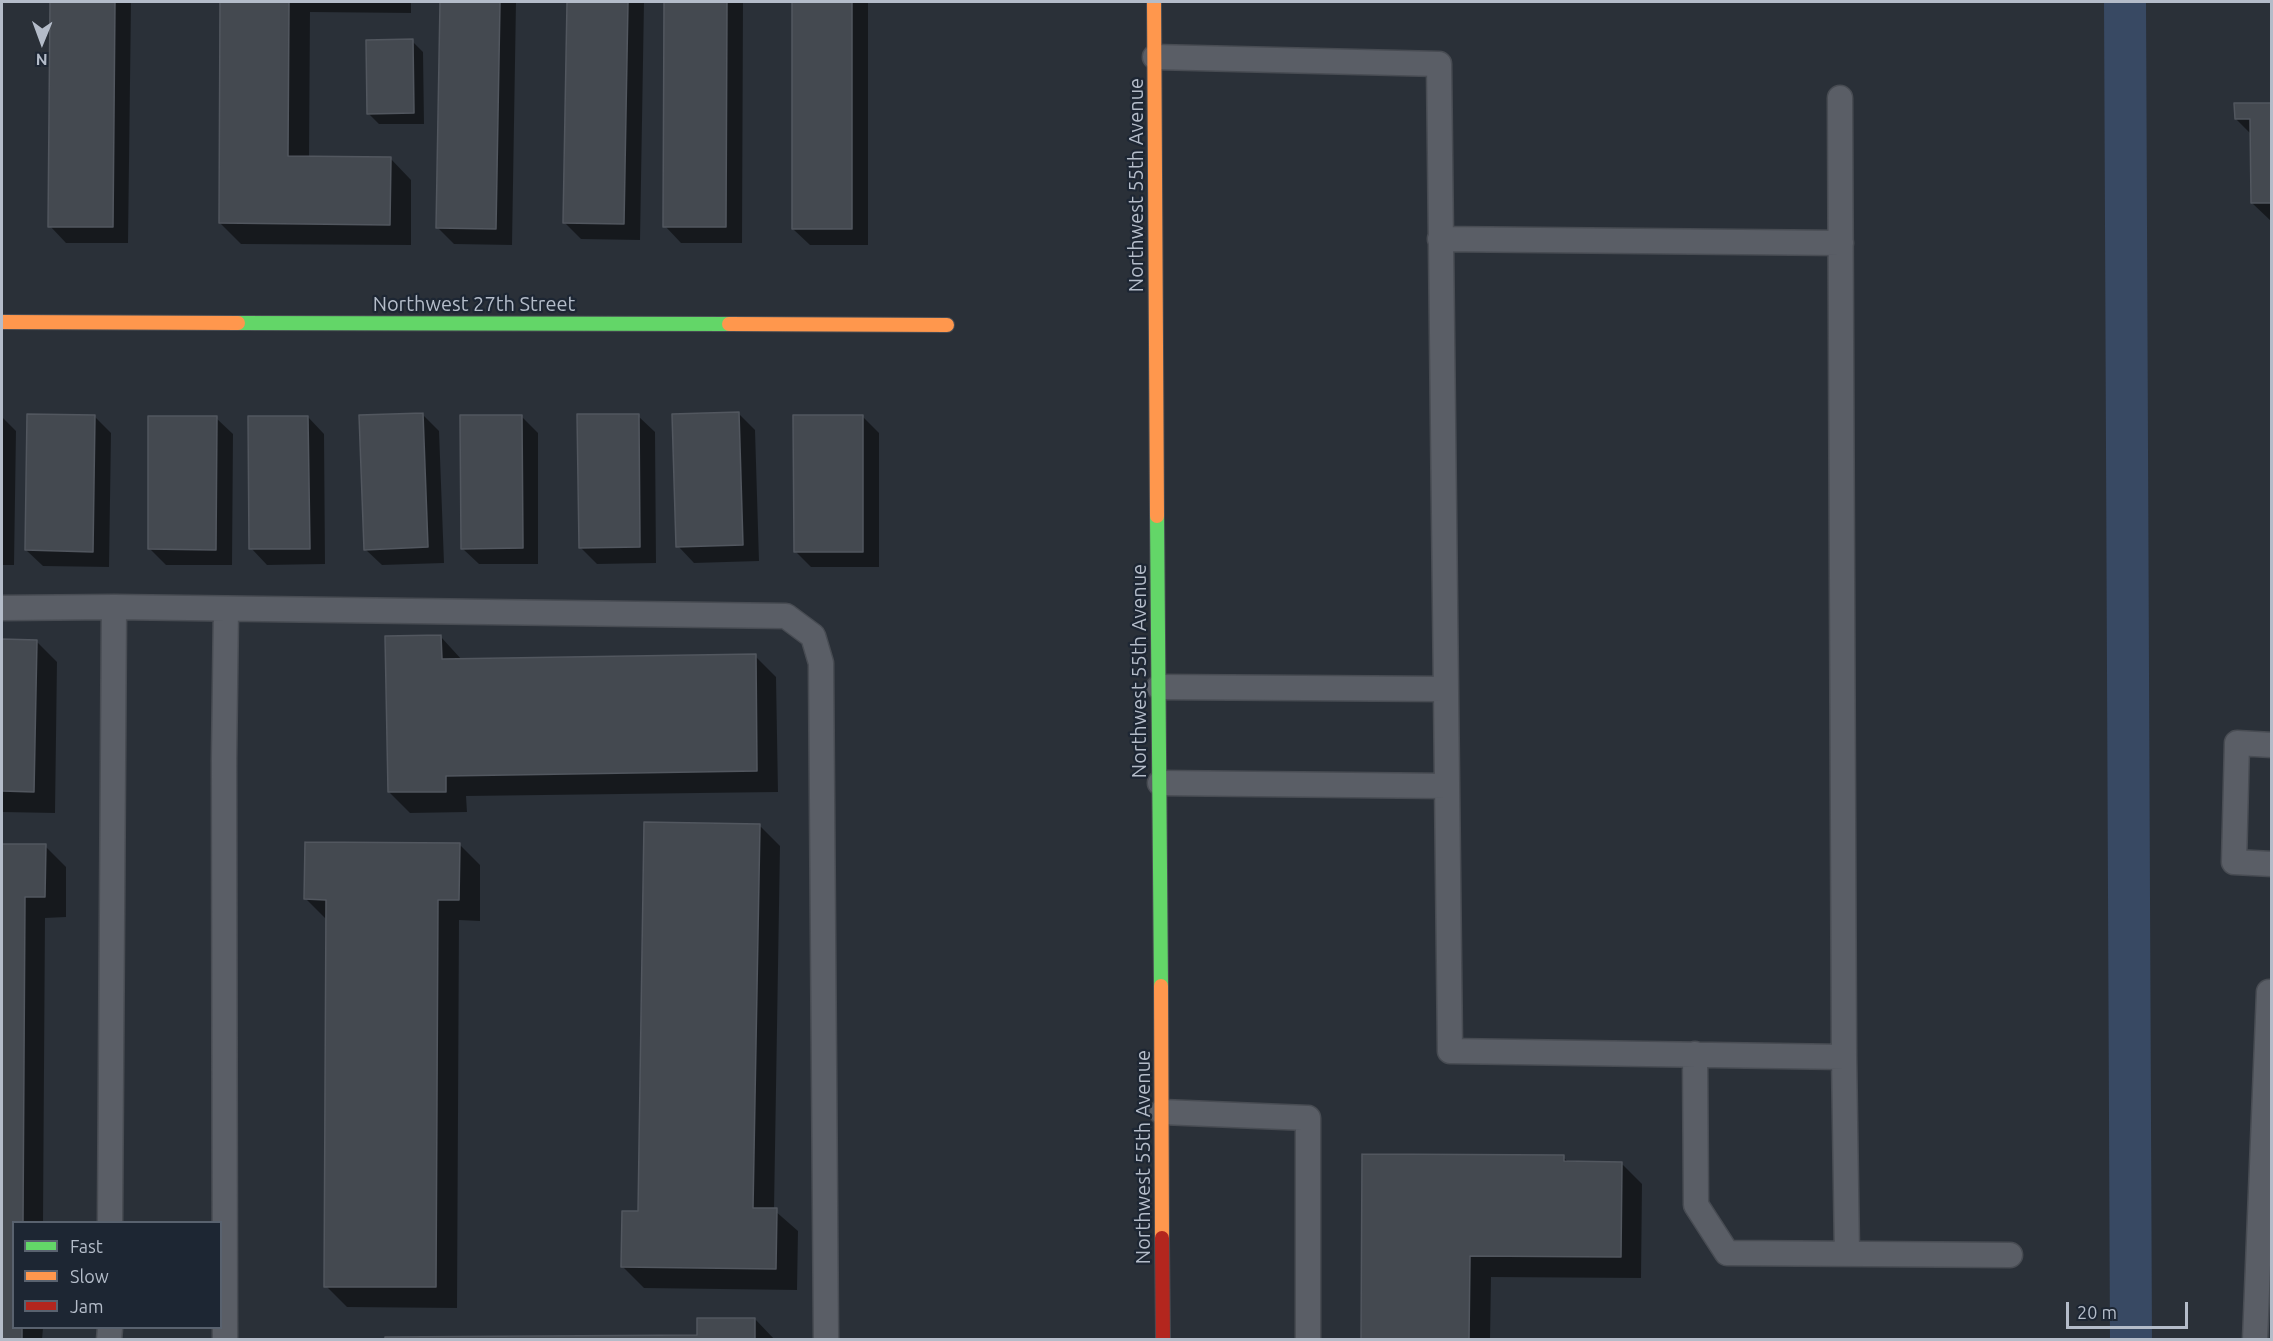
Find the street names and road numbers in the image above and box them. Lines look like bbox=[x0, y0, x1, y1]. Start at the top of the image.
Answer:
street label: Northwest 55th Avenue bbox=[1124, 78, 1148, 292]
street label: Northwest 27th Street bbox=[373, 292, 575, 316]
street label: Northwest 55th Avenue bbox=[1127, 564, 1151, 778]
street label: Northwest 55th Avenue bbox=[1131, 1050, 1155, 1264]

